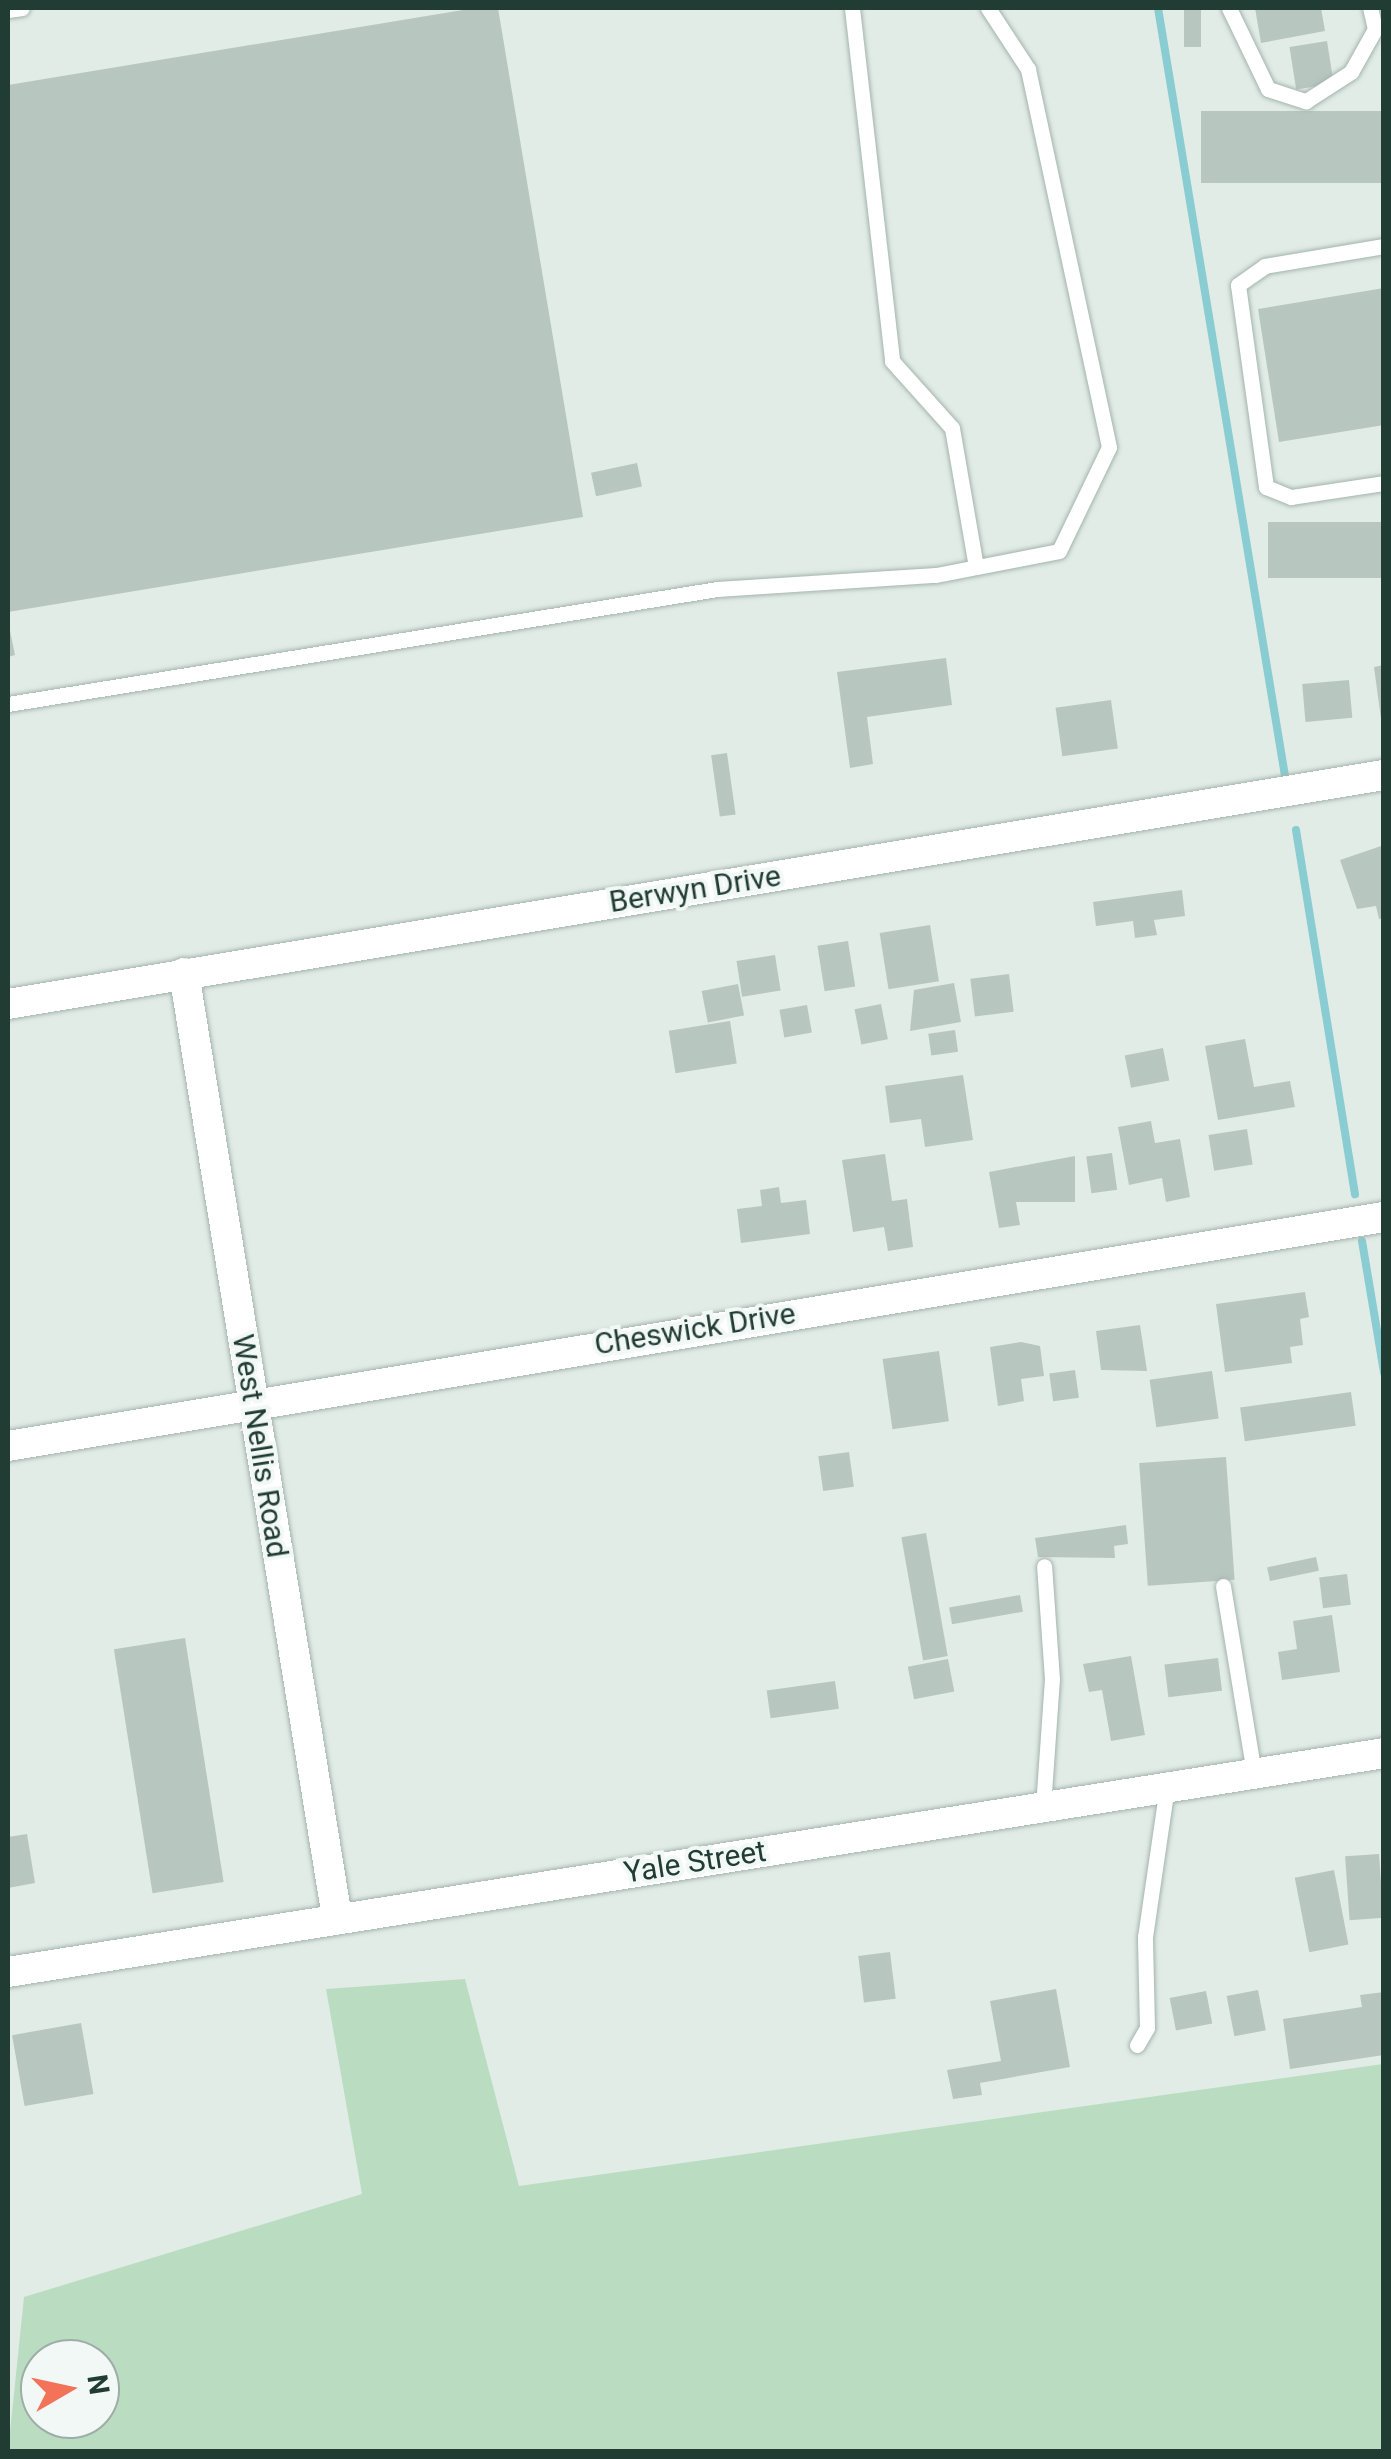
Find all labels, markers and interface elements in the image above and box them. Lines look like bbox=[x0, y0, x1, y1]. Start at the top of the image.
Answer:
street label: Berwyn Drive bbox=[607, 858, 783, 920]
street label: Cheswick Drive bbox=[592, 1295, 798, 1363]
street label: West Nellis Road bbox=[225, 1332, 295, 1560]
street label: Yale Street bbox=[622, 1833, 768, 1891]
north arrow bbox=[20, 2339, 120, 2439]
text: N bbox=[80, 2372, 116, 2397]

